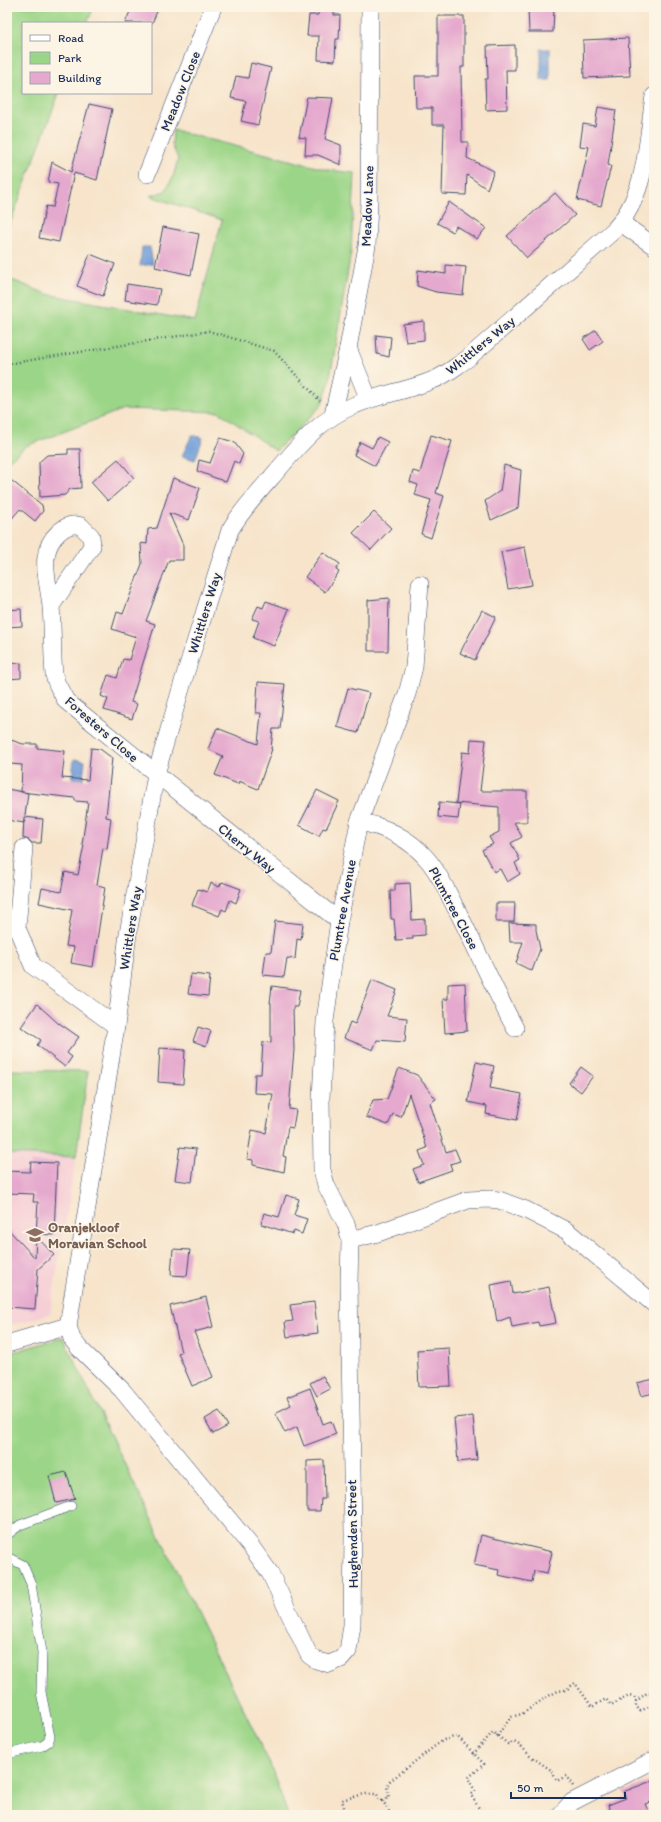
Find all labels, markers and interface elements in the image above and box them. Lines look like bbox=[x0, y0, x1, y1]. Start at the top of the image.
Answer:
legend bbox=[22, 22, 152, 94]
text: Road bbox=[58, 31, 84, 45]
street label: Meadow Close bbox=[157, 48, 204, 134]
text: Park bbox=[58, 51, 82, 65]
text: Building bbox=[58, 71, 102, 85]
street label: Meadow Lane bbox=[358, 165, 377, 247]
street label: Whittlers Way bbox=[442, 312, 519, 379]
street label: Whittlers Way bbox=[184, 570, 225, 656]
street label: Foresters Close bbox=[61, 693, 142, 766]
street label: Cherry Way bbox=[214, 820, 279, 877]
street label: Plumtree Avenue bbox=[325, 858, 360, 962]
street label: Plumtree Close bbox=[425, 864, 483, 953]
street label: Whittlers Way bbox=[115, 885, 146, 971]
place label: Oranjekloof Moravian School bbox=[48, 1219, 148, 1252]
school or university icon: Oranjekloof Moravian School bbox=[25, 1225, 45, 1245]
street label: Hughenden Street bbox=[343, 1479, 362, 1588]
scale bar bbox=[511, 1774, 625, 1800]
text: 50 m bbox=[517, 1781, 543, 1795]

